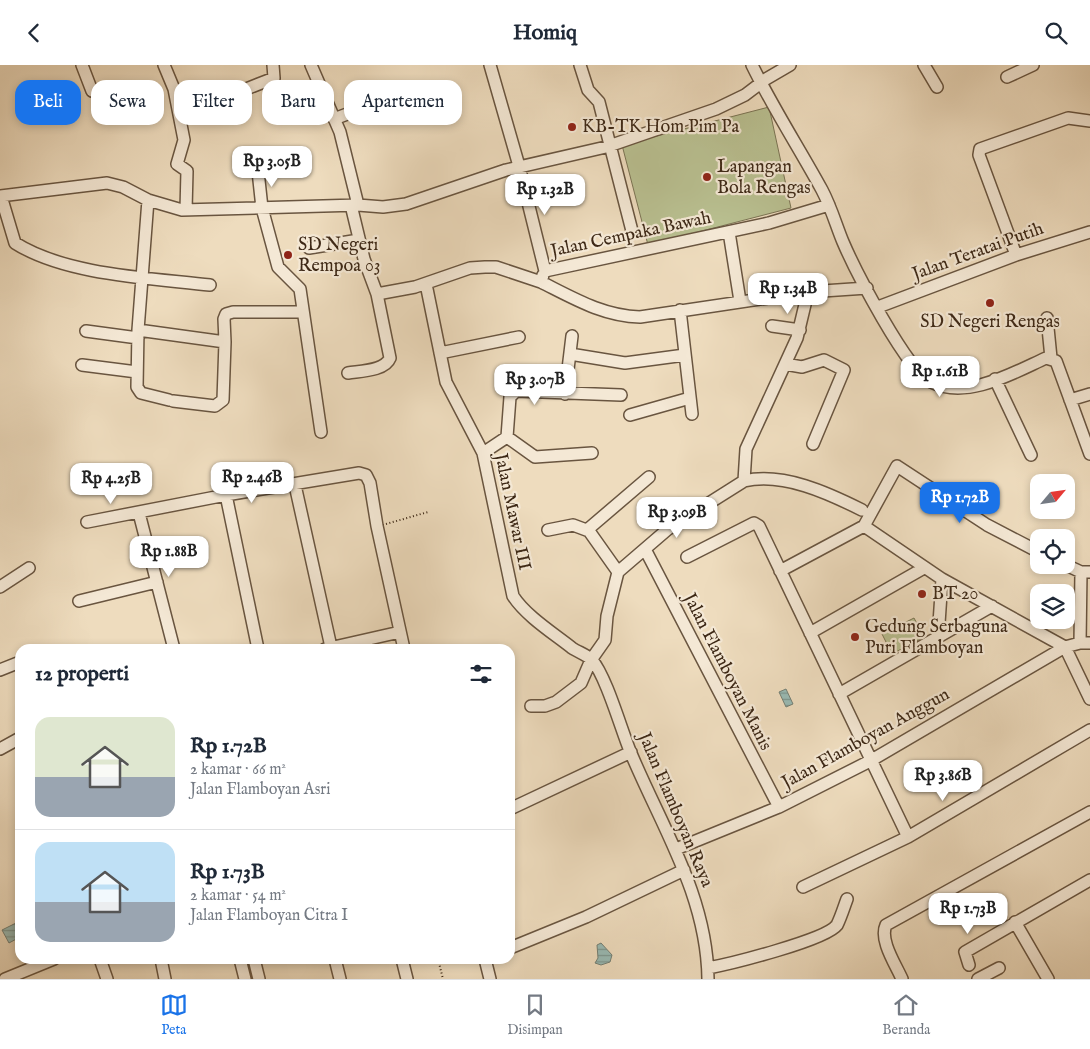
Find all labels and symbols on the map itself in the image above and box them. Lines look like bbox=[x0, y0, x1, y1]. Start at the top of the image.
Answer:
place label: KB-TK Hom Pim Pa bbox=[582, 116, 739, 139]
marker: KB-TK Hom Pim Pa bbox=[566, 121, 578, 133]
pin: Rp 3.05B bbox=[220, 145, 324, 188]
place label: Lapangan Bola Rengas bbox=[717, 156, 811, 200]
marker: Lapangan Bola Rengas bbox=[701, 171, 713, 183]
pin: Rp 1.32B bbox=[493, 173, 597, 216]
street label: Jalan Cempaka Bawah bbox=[547, 207, 714, 264]
street label: Jalan Teratai Putih bbox=[907, 217, 1047, 287]
place label: SD Negeri Rempoa 03 bbox=[298, 234, 381, 278]
marker: SD Negeri Rempoa 03 bbox=[282, 249, 294, 261]
pin: Rp 1.34B bbox=[736, 273, 840, 315]
marker: SD Negeri Rengas bbox=[984, 297, 996, 309]
place label: SD Negeri Rengas bbox=[920, 311, 1060, 334]
pin: Rp 1.61B bbox=[888, 355, 992, 398]
pin: Rp 3.07B bbox=[483, 363, 587, 406]
street label: Jalan Mawar III bbox=[488, 450, 536, 573]
pin: Rp 2.46B bbox=[200, 461, 304, 504]
pin: Rp 4.25B bbox=[59, 463, 163, 505]
north arrow bbox=[1030, 474, 1075, 519]
pin: Rp 1.72B bbox=[908, 481, 1012, 524]
pin: Rp 3.09B bbox=[625, 497, 729, 539]
pin: Rp 1.88B bbox=[117, 535, 221, 578]
place label: BT 20 bbox=[932, 583, 978, 606]
street label: Jalan Flamboyan Manis bbox=[676, 588, 777, 755]
marker: BT 20 bbox=[916, 588, 928, 600]
place label: Gedung Serbaguna Puri Flamboyan bbox=[865, 616, 1008, 660]
marker: Gedung Serbaguna Puri Flamboyan bbox=[849, 631, 861, 643]
street label: Jalan Flamboyan Anggun bbox=[776, 683, 954, 796]
street label: Jalan Flamboyan Raya bbox=[631, 727, 718, 891]
pin: Rp 3.86B bbox=[891, 759, 995, 802]
pin: Rp 1.73B bbox=[916, 893, 1020, 935]

